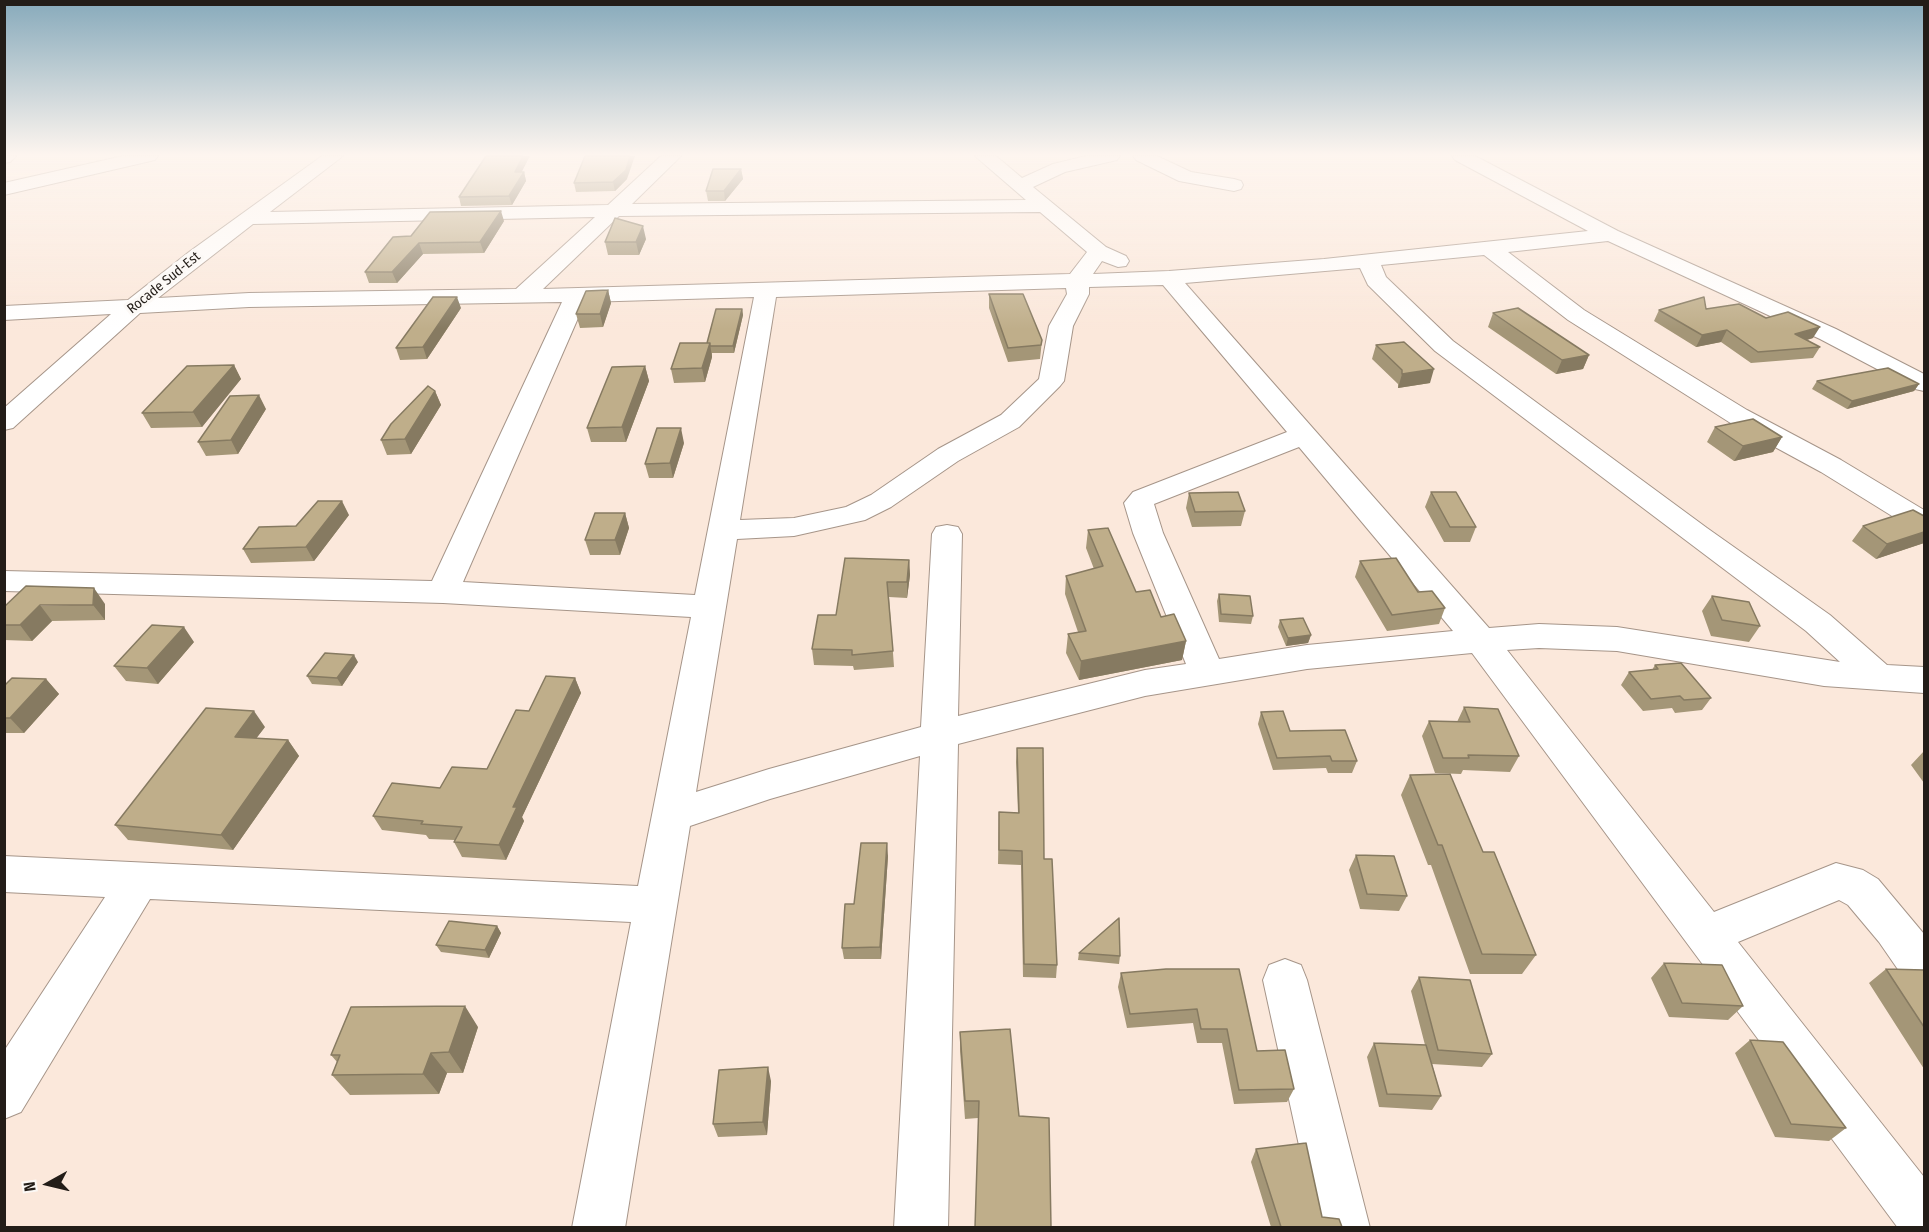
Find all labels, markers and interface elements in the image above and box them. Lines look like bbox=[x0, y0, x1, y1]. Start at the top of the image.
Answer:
street label: Rocade Sud-Est bbox=[124, 248, 204, 318]
north arrow bbox=[18, 1154, 78, 1214]
text: N bbox=[20, 1181, 40, 1193]

